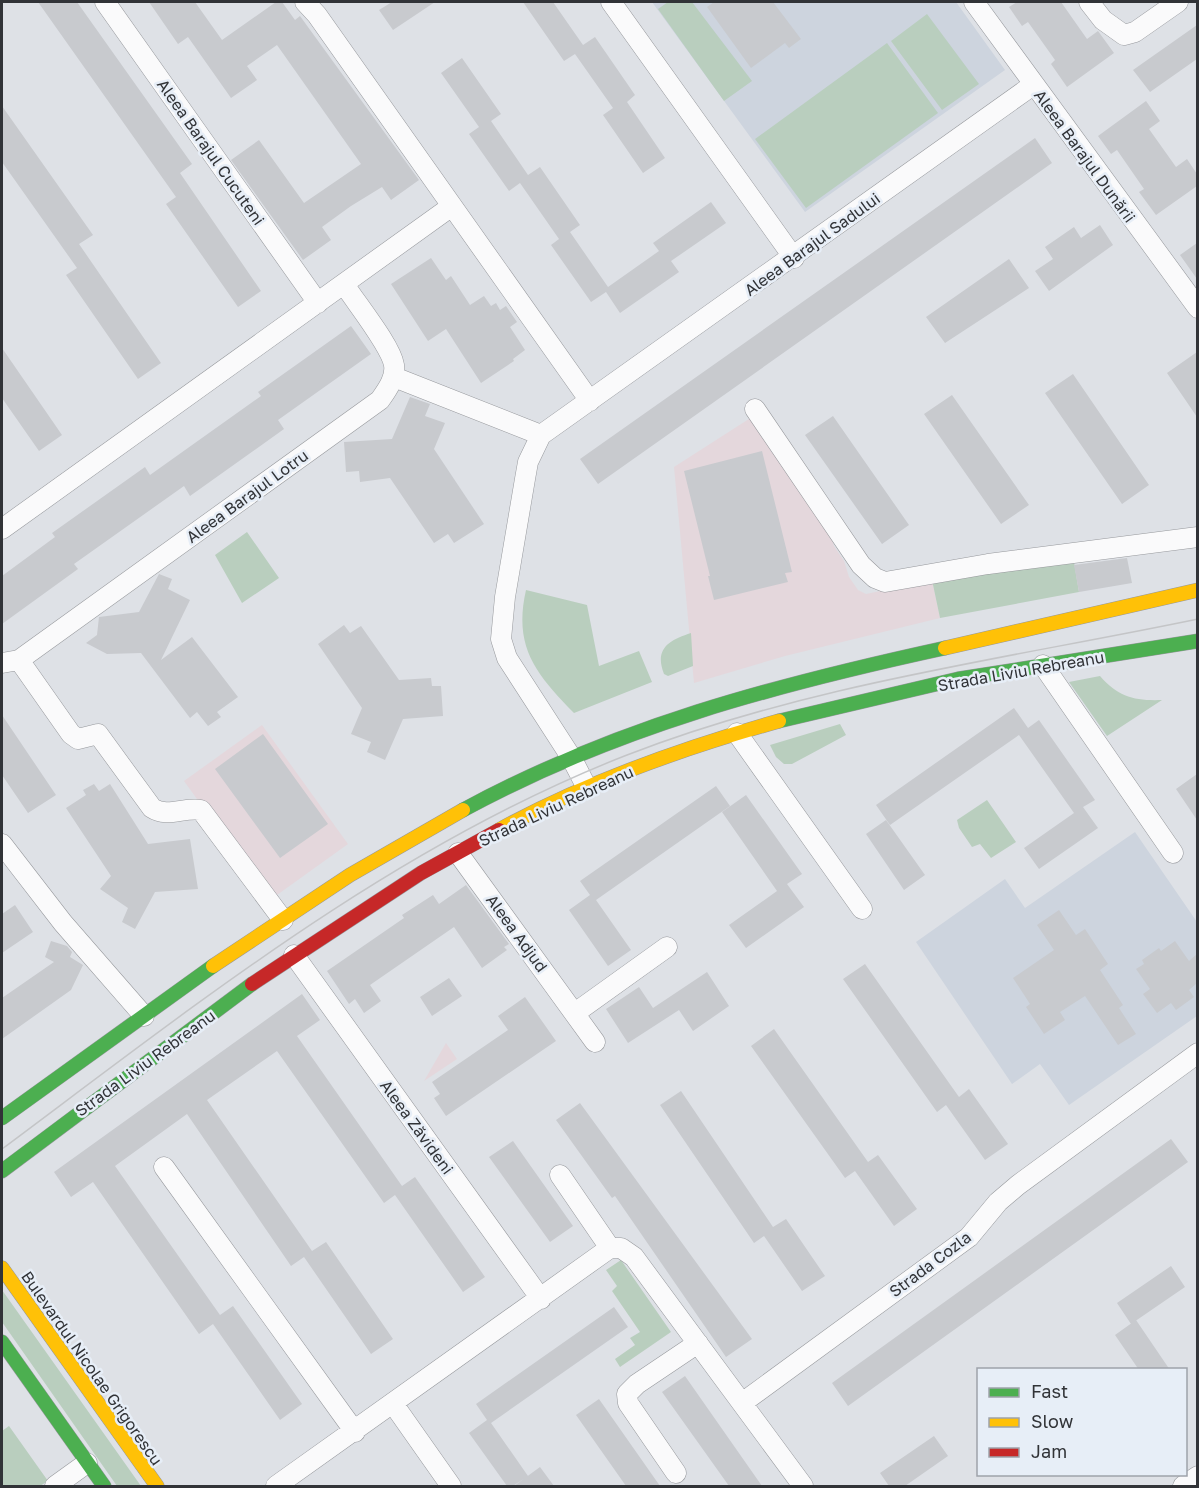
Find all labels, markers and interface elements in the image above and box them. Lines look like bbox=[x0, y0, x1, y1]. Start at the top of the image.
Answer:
street label: Aleea Barajul Cucuteni bbox=[153, 75, 269, 229]
street label: Aleea Barajul Dunării bbox=[1030, 86, 1140, 226]
street label: Aleea Barajul Sadului bbox=[740, 188, 884, 300]
street label: Aleea Barajul Lotru bbox=[182, 445, 312, 547]
street label: Strada Liviu Rebreanu bbox=[936, 647, 1106, 695]
street label: Strada Liviu Rebreanu bbox=[475, 761, 637, 851]
street label: Aleea Adjud bbox=[482, 890, 552, 976]
street label: Strada Liviu Rebreanu bbox=[71, 1005, 219, 1121]
street label: Aleea Zăvideni bbox=[376, 1076, 458, 1178]
street label: Strada Cozla bbox=[885, 1227, 975, 1301]
street label: Bulevardul Nicolae Grigorescu bbox=[17, 1267, 167, 1469]
legend bbox=[977, 1368, 1187, 1476]
text: Fast bbox=[1031, 1380, 1068, 1402]
text: Slow bbox=[1031, 1410, 1074, 1432]
text: Jam bbox=[1031, 1440, 1067, 1462]

